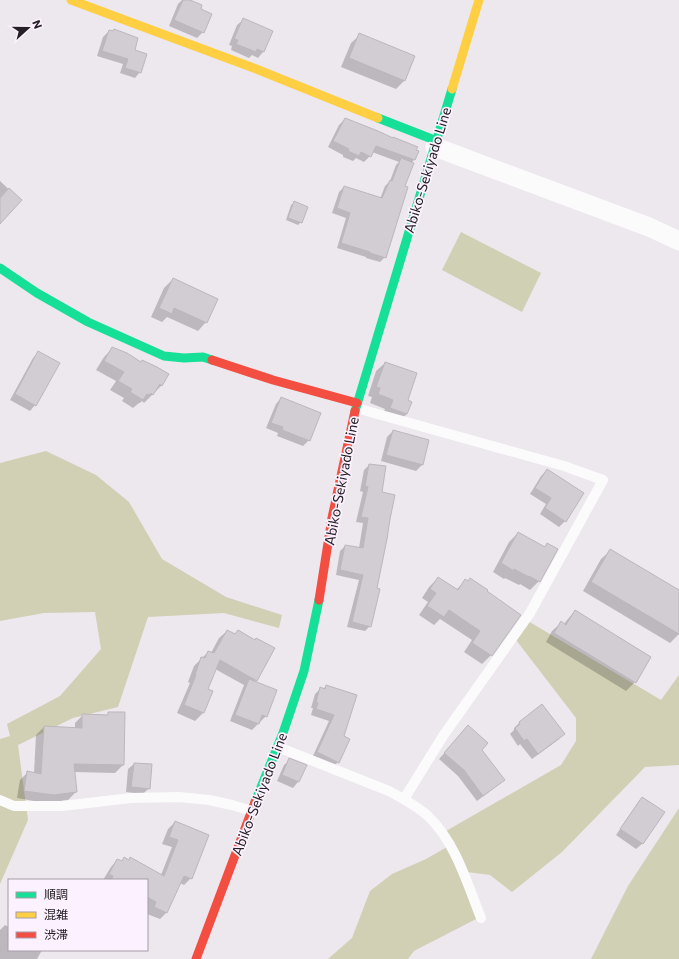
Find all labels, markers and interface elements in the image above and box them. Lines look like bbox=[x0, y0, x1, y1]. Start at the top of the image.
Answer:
north arrow bbox=[8, 8, 48, 48]
text: N bbox=[30, 18, 45, 30]
street label: Abiko-Sekiyado Line bbox=[400, 105, 454, 235]
street label: Abiko-Sekiyado Line bbox=[320, 415, 362, 547]
street label: Abiko-Sekiyado Line bbox=[228, 730, 290, 858]
legend bbox=[8, 879, 148, 951]
text: 順調 bbox=[44, 887, 68, 901]
text: 混雑 bbox=[44, 907, 68, 921]
text: 渋滞 bbox=[44, 927, 68, 941]

